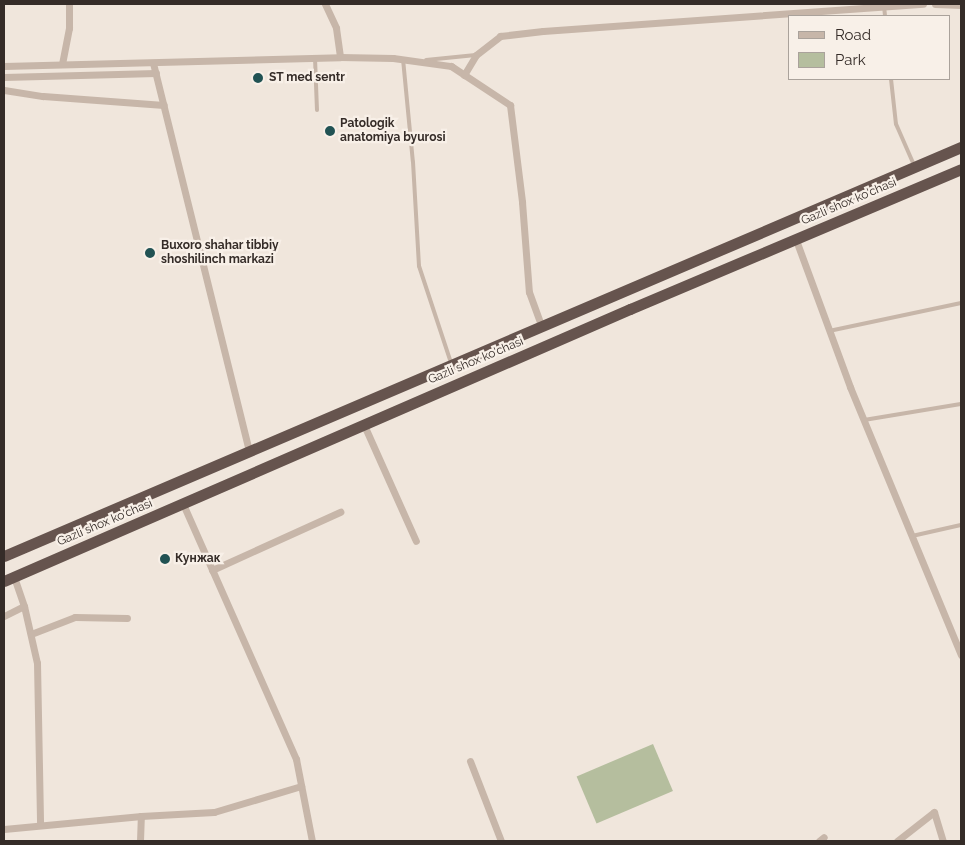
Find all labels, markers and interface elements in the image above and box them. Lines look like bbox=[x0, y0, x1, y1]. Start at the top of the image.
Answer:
legend bbox=[788, 15, 950, 80]
text: Road bbox=[835, 26, 871, 44]
text: Park bbox=[835, 51, 866, 69]
marker: ST med sentr bbox=[251, 71, 265, 85]
place label: ST med sentr bbox=[269, 71, 345, 85]
place label: Patologik anatomiya byurosi bbox=[340, 117, 445, 145]
marker: Patologik anatomiya byurosi bbox=[324, 125, 336, 137]
street label: Gazli shox ko'chasi bbox=[799, 175, 899, 229]
place label: Buxoro shahar tibbiy shoshilinch markazi bbox=[161, 239, 279, 267]
marker: Buxoro shahar tibbiy shoshilinch markazi bbox=[143, 246, 157, 260]
street label: Gazli shox ko'chasi bbox=[426, 334, 526, 388]
street label: Gazli shox ko'chasi bbox=[55, 496, 155, 550]
place label: Кунжак bbox=[175, 552, 221, 566]
marker: Кунжак bbox=[159, 553, 171, 565]

